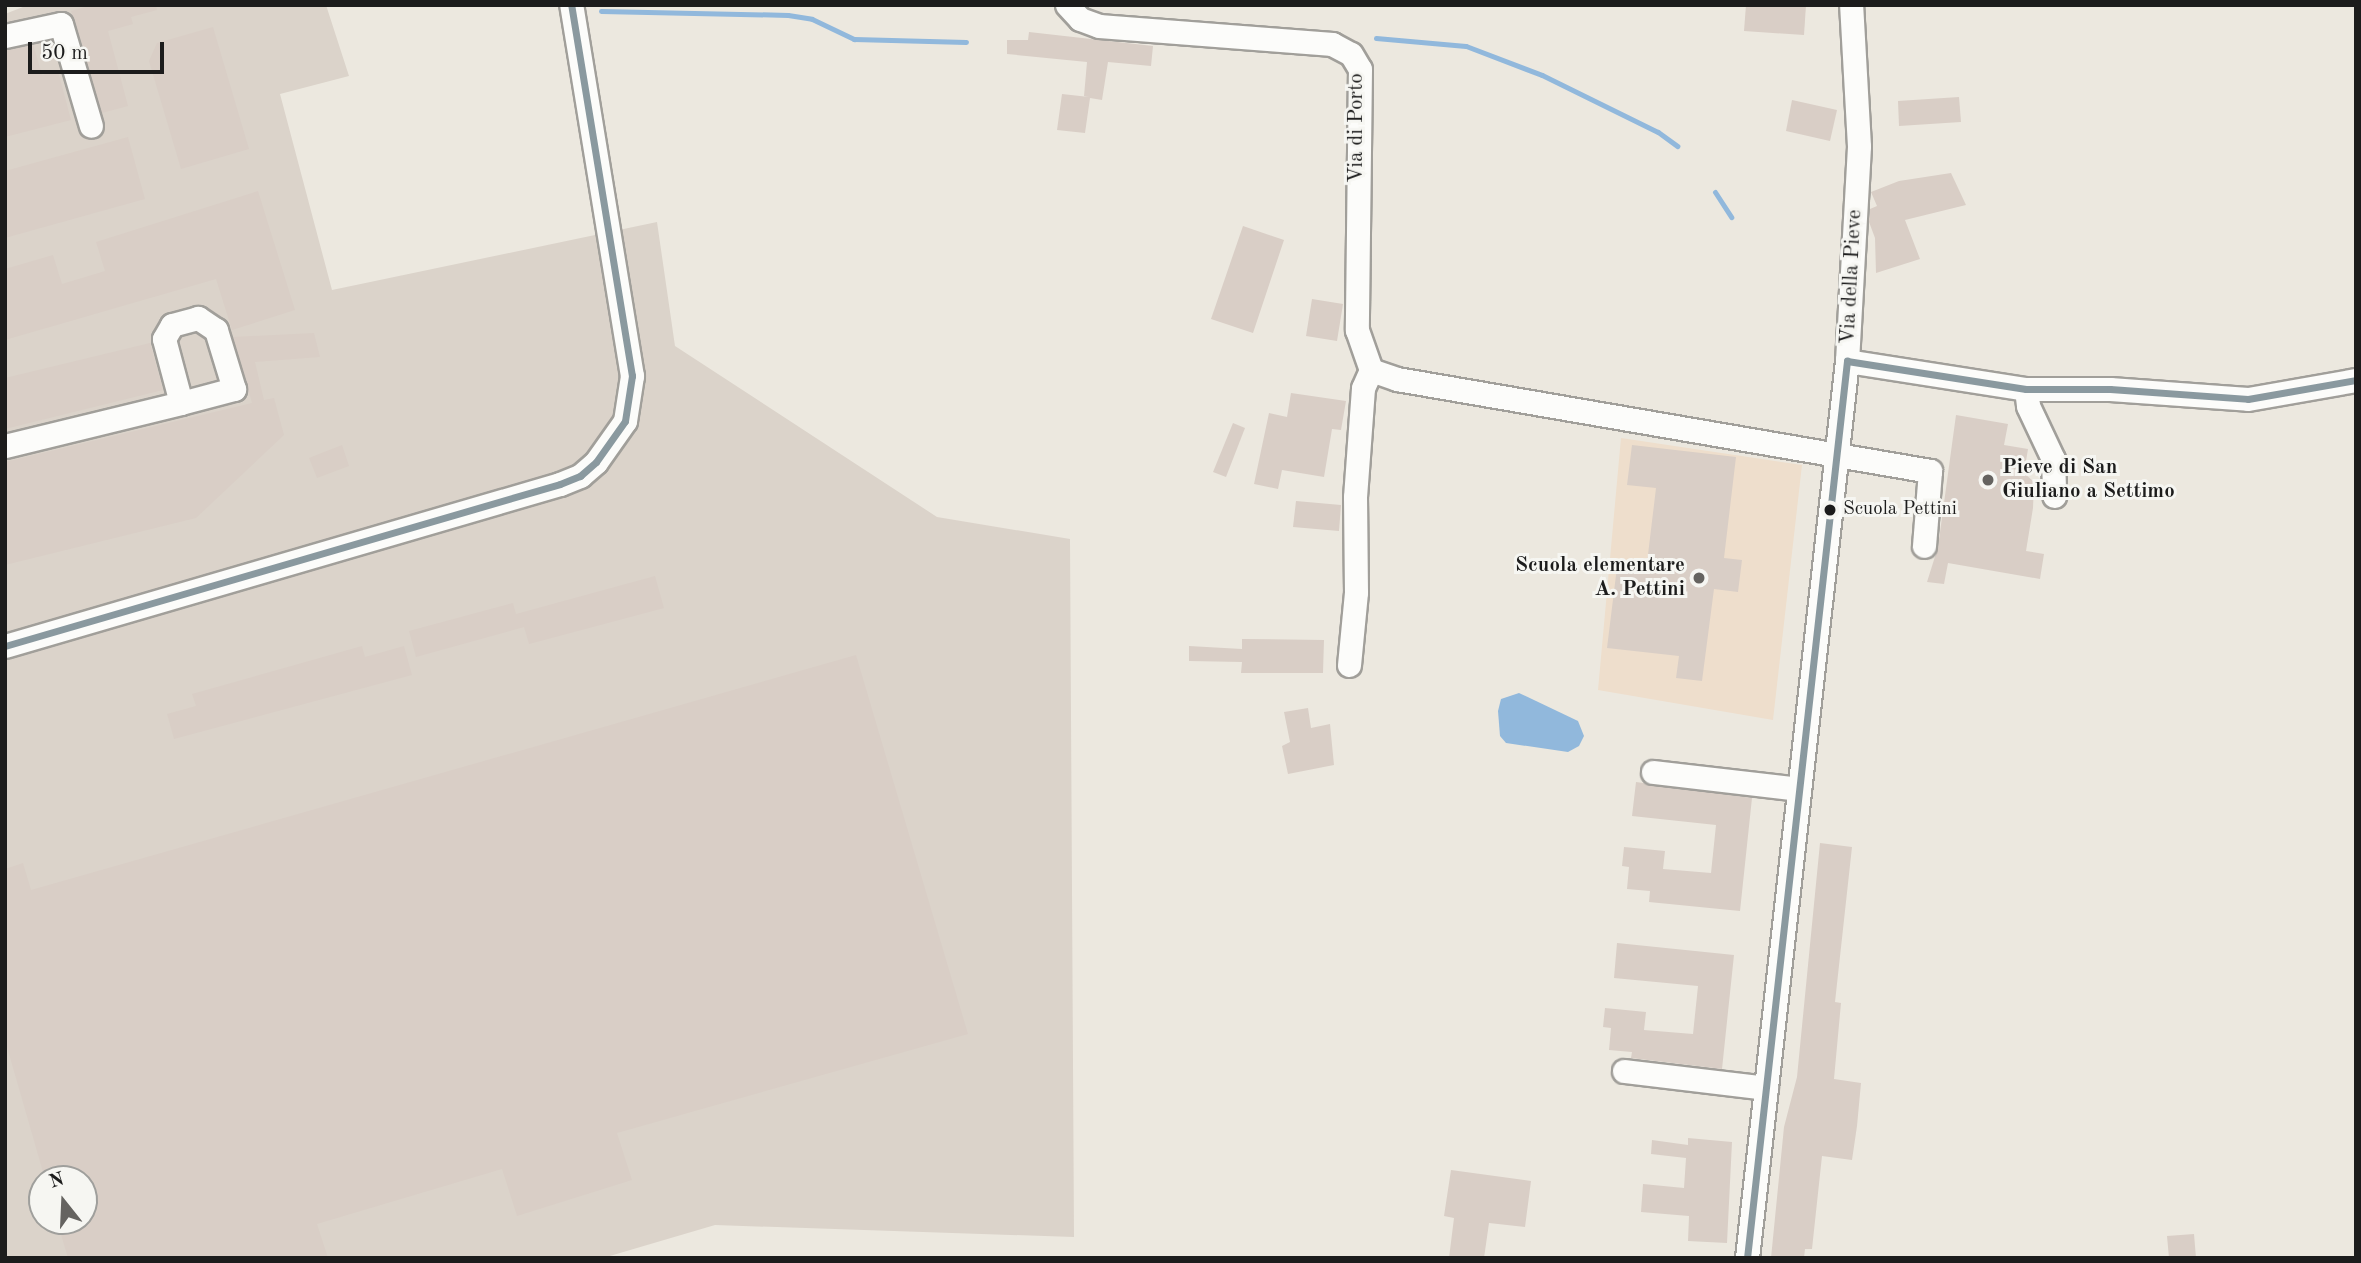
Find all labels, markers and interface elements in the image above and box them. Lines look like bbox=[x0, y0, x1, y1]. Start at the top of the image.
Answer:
scale bar bbox=[32, 28, 168, 72]
text: 50 m bbox=[41, 43, 88, 64]
street label: Via di Porto bbox=[1344, 73, 1370, 183]
street label: Via della Pieve bbox=[1836, 209, 1868, 345]
place label: Pieve di San Giuliano a Settimo bbox=[2002, 455, 2175, 505]
marker: Pieve di San Giuliano a Settimo bbox=[1980, 472, 1996, 488]
place label: Scuola Pettini bbox=[1843, 499, 1957, 521]
marker: Scuola Pettini bbox=[1823, 503, 1837, 517]
place label: Scuola elementare A. Pettini bbox=[1515, 553, 1685, 603]
marker: Scuola elementare A. Pettini bbox=[1691, 570, 1707, 586]
north arrow bbox=[28, 1165, 98, 1235]
text: N bbox=[47, 1170, 67, 1193]

